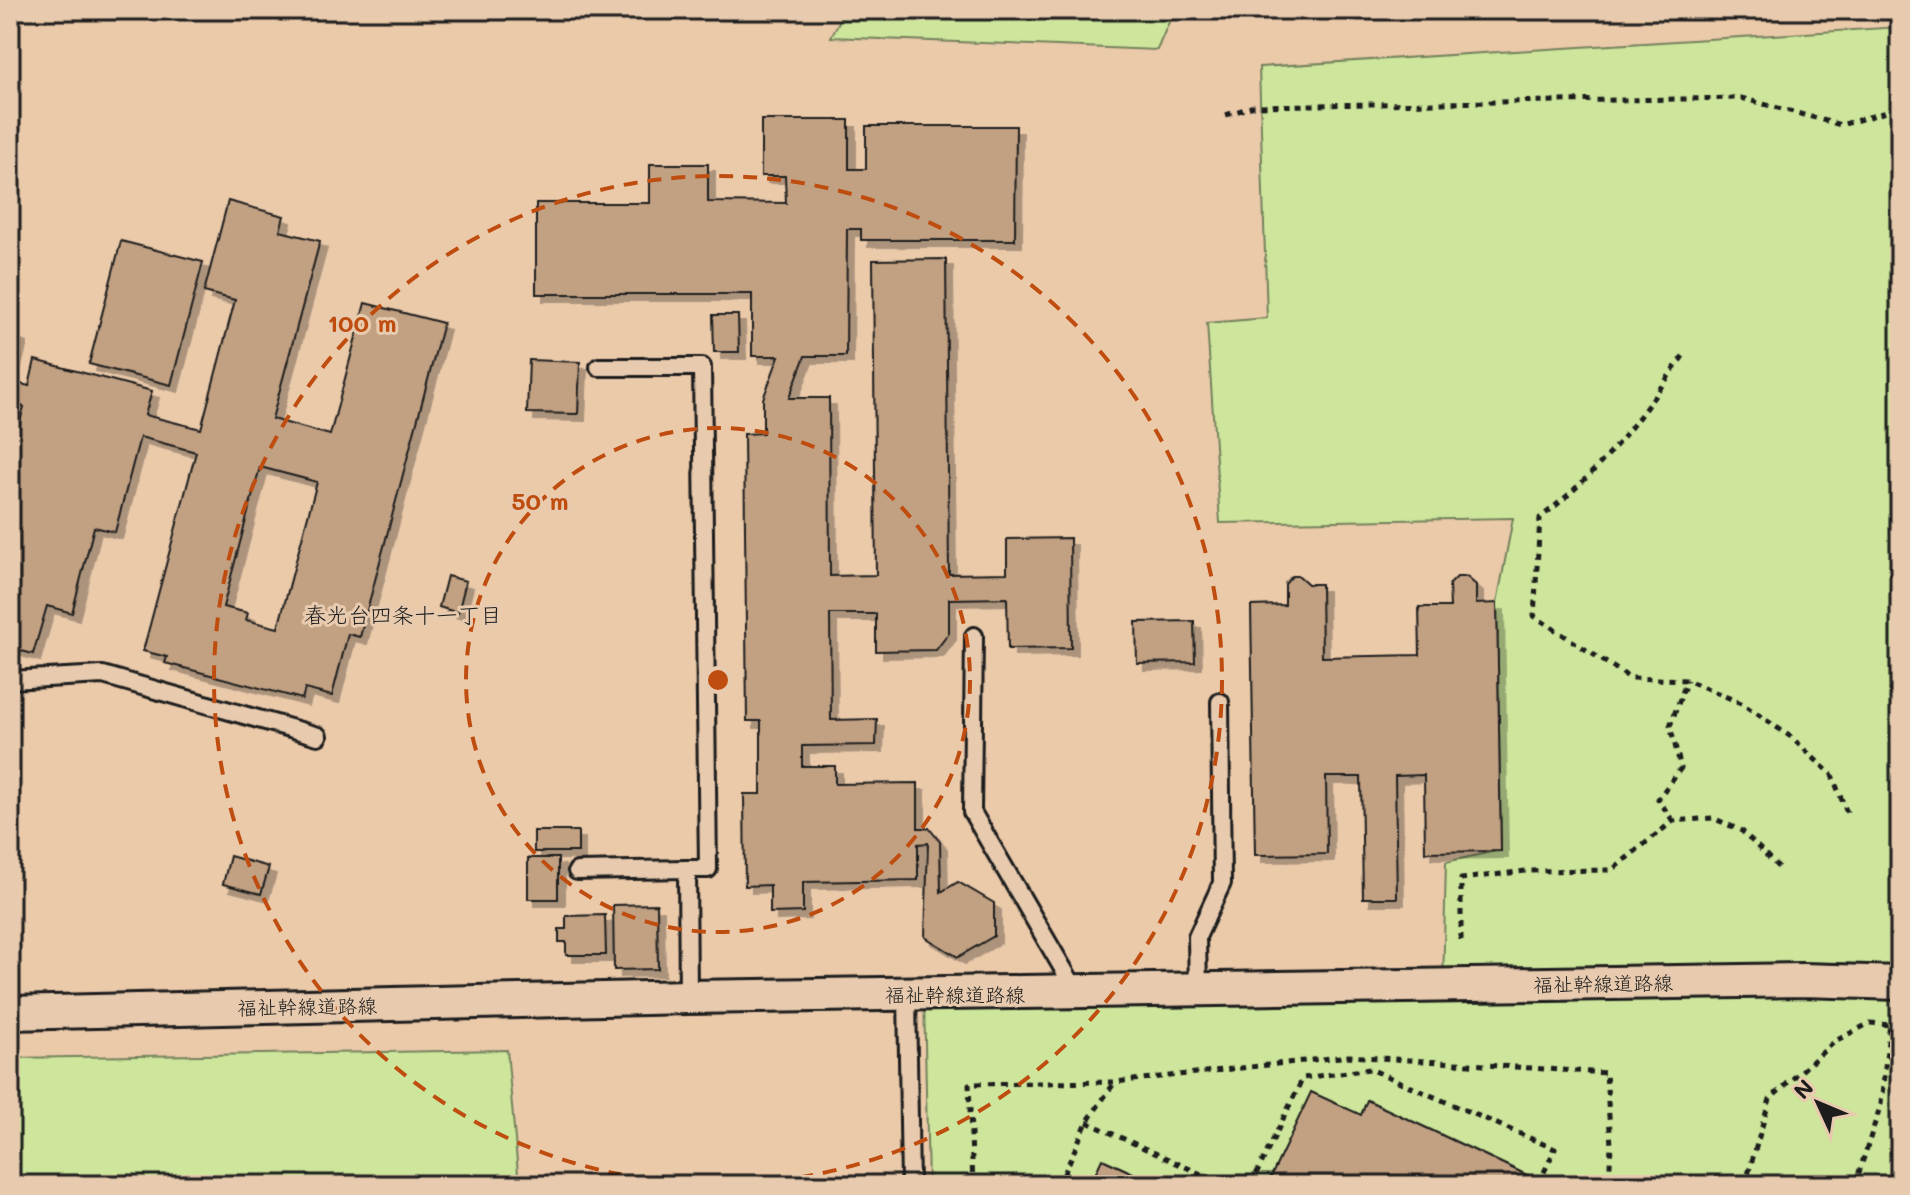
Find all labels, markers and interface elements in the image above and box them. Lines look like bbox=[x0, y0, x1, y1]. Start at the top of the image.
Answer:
text: 100 m bbox=[327, 307, 397, 338]
text: 50 m bbox=[511, 485, 569, 516]
district label: 春光台四条十一丁目 bbox=[304, 600, 502, 629]
centre of rings bbox=[704, 666, 732, 694]
street label: 福祉幹線道路線 bbox=[1533, 969, 1673, 997]
street label: 福祉幹線道路線 bbox=[885, 981, 1025, 1007]
street label: 福祉幹線道路線 bbox=[237, 992, 377, 1020]
north arrow bbox=[1778, 1063, 1858, 1143]
text: N bbox=[1787, 1073, 1819, 1105]

